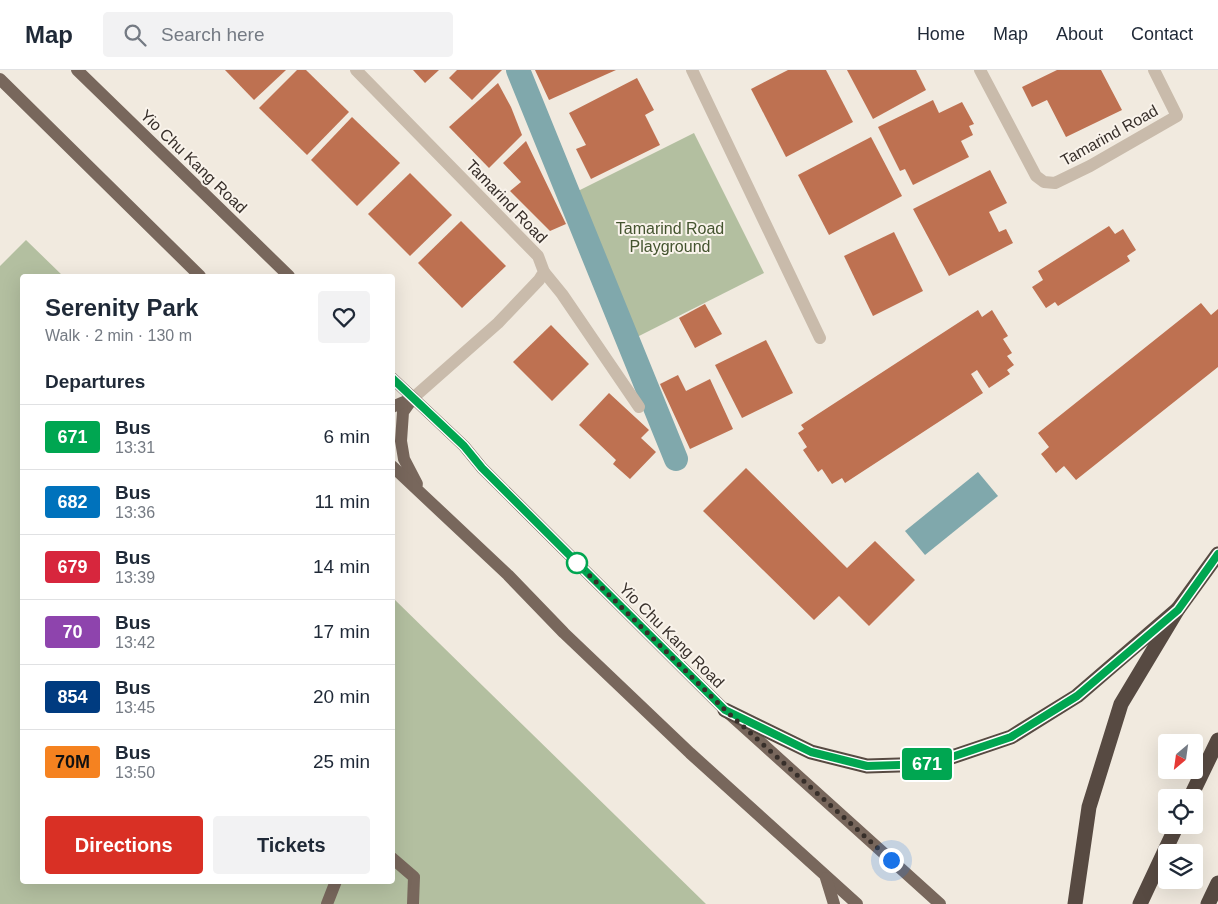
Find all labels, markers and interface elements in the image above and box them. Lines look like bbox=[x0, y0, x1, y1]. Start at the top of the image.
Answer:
search box bbox=[103, 12, 453, 57]
text: Map bbox=[25, 21, 73, 48]
icon: search bbox=[121, 21, 149, 49]
text: Search here bbox=[161, 24, 265, 45]
text: Home bbox=[917, 24, 965, 44]
text: Map bbox=[993, 24, 1028, 44]
text: About bbox=[1056, 24, 1103, 44]
text: Contact bbox=[1131, 24, 1193, 44]
street label: Tamarind Road bbox=[1058, 102, 1161, 169]
street label: Yio Chu Kang Road bbox=[137, 106, 250, 216]
street label: Tamarind Road bbox=[463, 156, 550, 246]
park label: Tamarind Road Playground bbox=[616, 220, 724, 255]
button: heart bbox=[318, 291, 370, 343]
text: Serenity Park bbox=[45, 294, 198, 321]
text: Walk · 2 min · 130 m bbox=[45, 327, 192, 344]
text: Departures bbox=[45, 371, 145, 392]
text: Bus bbox=[115, 417, 151, 438]
text: 6 min bbox=[324, 426, 370, 447]
text: 671 bbox=[57, 427, 88, 447]
text: 13:31 bbox=[115, 439, 155, 456]
text: Bus bbox=[115, 482, 151, 503]
text: 11 min bbox=[314, 491, 370, 512]
text: 682 bbox=[57, 492, 88, 512]
text: 13:36 bbox=[115, 504, 155, 521]
text: Bus bbox=[115, 547, 151, 568]
unlabelled marker bbox=[566, 552, 588, 574]
text: 14 min bbox=[313, 556, 370, 577]
text: 679 bbox=[57, 557, 88, 577]
text: 13:39 bbox=[115, 569, 155, 586]
street label: Yio Chu Kang Road bbox=[616, 580, 727, 691]
text: Bus bbox=[115, 612, 151, 633]
text: 17 min bbox=[313, 621, 370, 642]
text: 70 bbox=[62, 622, 83, 642]
text: 13:42 bbox=[115, 634, 155, 651]
text: Bus bbox=[115, 677, 151, 698]
text: 20 min bbox=[313, 686, 370, 707]
text: 854 bbox=[57, 687, 88, 707]
text: 13:45 bbox=[115, 699, 155, 716]
north arrow bbox=[1158, 734, 1202, 779]
map controls bbox=[1158, 734, 1203, 889]
text: Bus bbox=[115, 742, 151, 763]
line badge: 671 bbox=[898, 748, 956, 780]
text: 25 min bbox=[313, 751, 370, 772]
text: 70M bbox=[55, 752, 90, 772]
text: 671 bbox=[912, 754, 942, 774]
text: 13:50 bbox=[115, 764, 155, 781]
button: locate bbox=[1158, 789, 1203, 834]
button: Directions bbox=[45, 816, 203, 874]
button: Tickets bbox=[213, 816, 370, 874]
button: layers bbox=[1158, 844, 1203, 889]
your location bbox=[879, 848, 904, 873]

